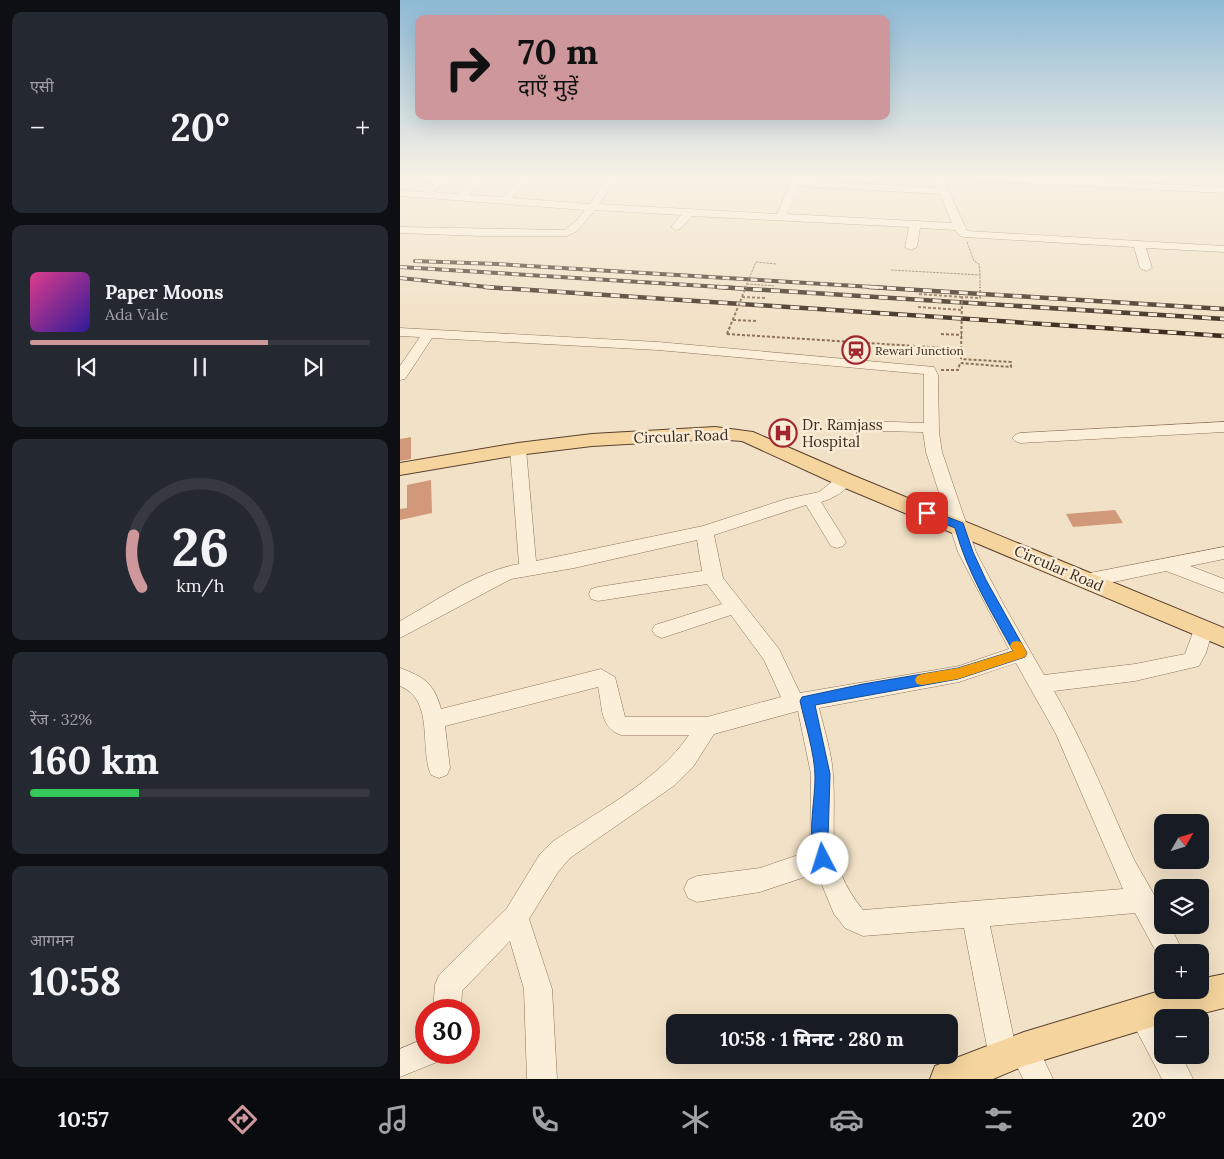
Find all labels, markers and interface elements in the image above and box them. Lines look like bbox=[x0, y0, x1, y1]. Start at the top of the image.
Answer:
text: 70 m bbox=[518, 29, 598, 74]
icon: right bbox=[435, 35, 500, 100]
text: दाएँ मुड़ें bbox=[518, 73, 578, 101]
text: एसी bbox=[30, 76, 54, 96]
text: 20° bbox=[171, 103, 229, 151]
text: − bbox=[30, 110, 45, 146]
text: + bbox=[355, 110, 370, 146]
text: Paper Moons bbox=[105, 280, 224, 304]
text: Ada Vale bbox=[105, 304, 168, 324]
station icon: Rewari Junction bbox=[841, 335, 871, 365]
place label: Rewari Junction bbox=[875, 343, 964, 358]
icon: previous bbox=[73, 353, 101, 381]
icon: pause bbox=[186, 353, 214, 381]
icon: next bbox=[299, 353, 327, 381]
place label: Dr. Ramjass Hospital bbox=[802, 415, 883, 451]
hospital icon: Dr. Ramjass Hospital bbox=[768, 418, 798, 448]
street label: Circular Road bbox=[633, 425, 729, 447]
pin bbox=[906, 492, 948, 534]
icon: arrive bbox=[913, 499, 941, 527]
text: 26 bbox=[171, 514, 229, 580]
street label: Circular Road bbox=[1012, 541, 1106, 595]
text: km/h bbox=[176, 574, 224, 597]
text: रेंज · 32% bbox=[30, 709, 92, 729]
text: 160 km bbox=[30, 736, 159, 784]
north arrow bbox=[1154, 814, 1209, 869]
map controls bbox=[1154, 814, 1209, 1064]
position arrow bbox=[796, 832, 848, 884]
button: layers bbox=[1154, 879, 1209, 934]
text: आगमन bbox=[30, 930, 74, 950]
button: + bbox=[1154, 944, 1209, 999]
text: 10:58 bbox=[30, 957, 121, 1005]
speed limit sign: 30 bbox=[415, 999, 480, 1064]
button: − bbox=[1154, 1009, 1209, 1064]
text: 10:58 · 1 मिनट · 280 m bbox=[720, 1027, 904, 1051]
icon: directions bbox=[225, 1102, 260, 1137]
icon: music bbox=[376, 1102, 411, 1137]
icon: phone bbox=[527, 1102, 562, 1137]
icon: climate bbox=[678, 1102, 713, 1137]
icon: car bbox=[829, 1102, 864, 1137]
icon: filters bbox=[981, 1102, 1016, 1137]
text: 10:57 bbox=[58, 1105, 109, 1133]
text: 20° bbox=[1132, 1105, 1166, 1133]

